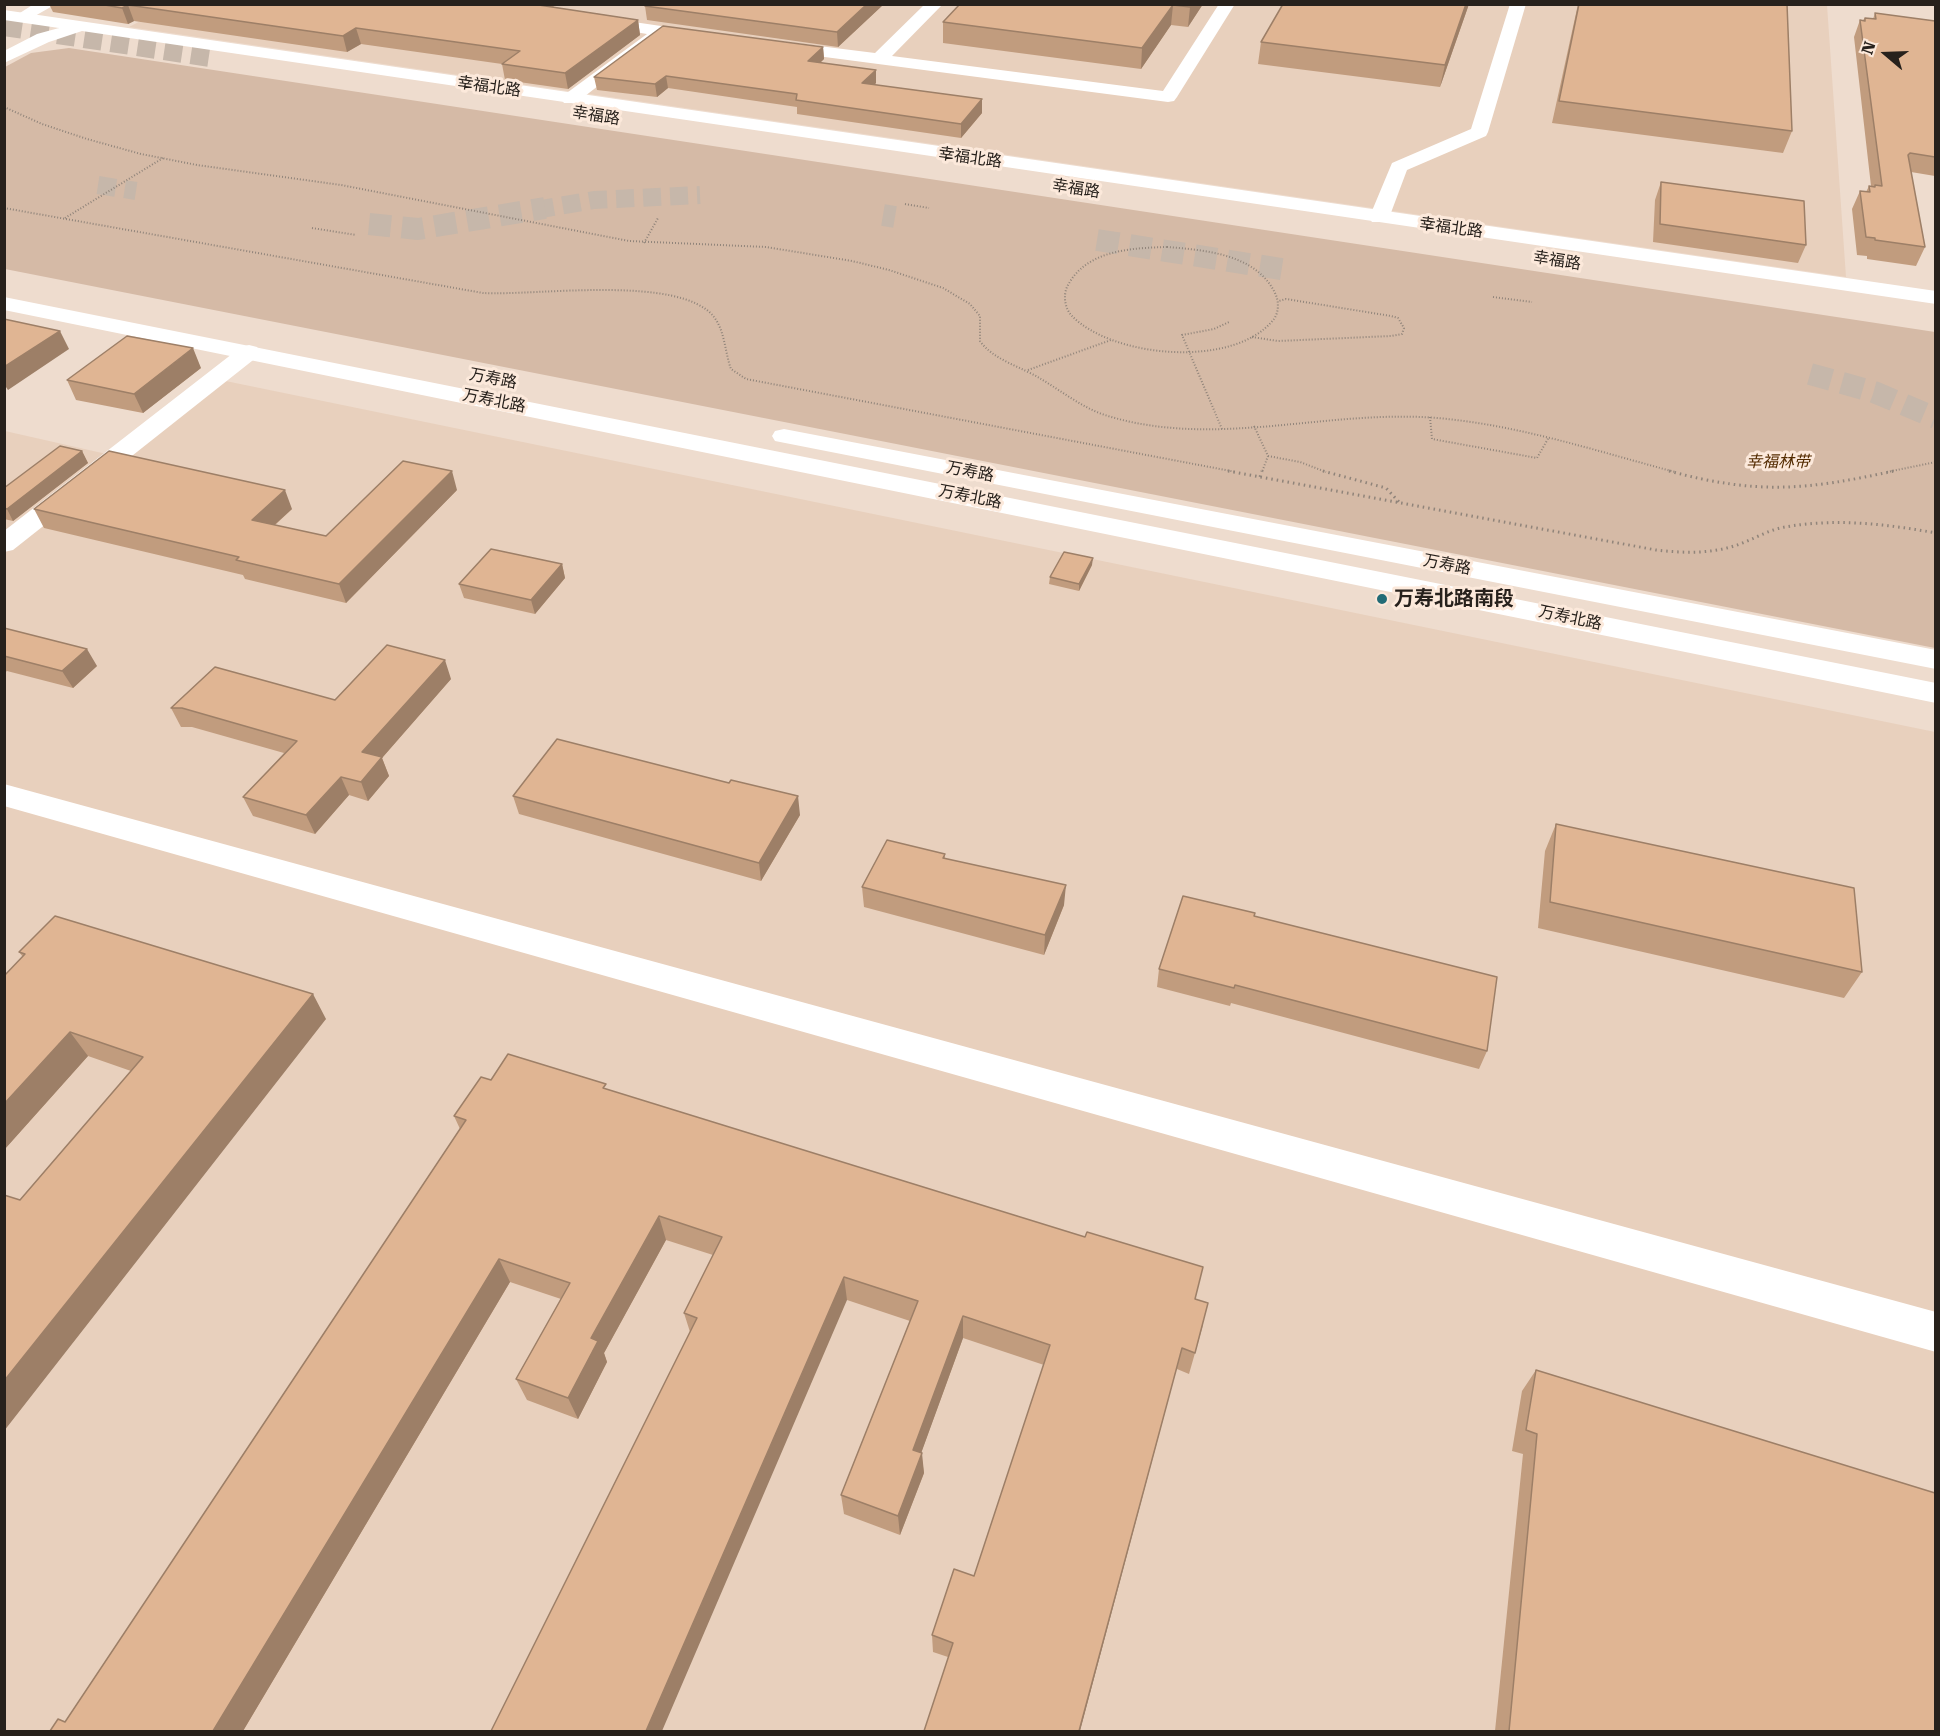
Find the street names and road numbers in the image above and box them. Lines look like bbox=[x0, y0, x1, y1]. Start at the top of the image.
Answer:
street label: 幸福北路 bbox=[456, 73, 522, 101]
street label: 幸福路 bbox=[571, 103, 621, 129]
street label: 幸福北路 bbox=[937, 144, 1003, 172]
street label: 幸福路 bbox=[1051, 176, 1101, 202]
street label: 幸福北路 bbox=[1418, 214, 1484, 242]
street label: 幸福路 bbox=[1532, 248, 1582, 274]
street label: 万寿路 bbox=[468, 365, 518, 393]
street label: 万寿北路 bbox=[461, 385, 527, 417]
street label: 万寿路 bbox=[945, 458, 995, 486]
street label: 万寿北路 bbox=[937, 481, 1003, 513]
street label: 万寿路 bbox=[1422, 551, 1472, 579]
street label: 万寿北路 bbox=[1537, 602, 1603, 634]

